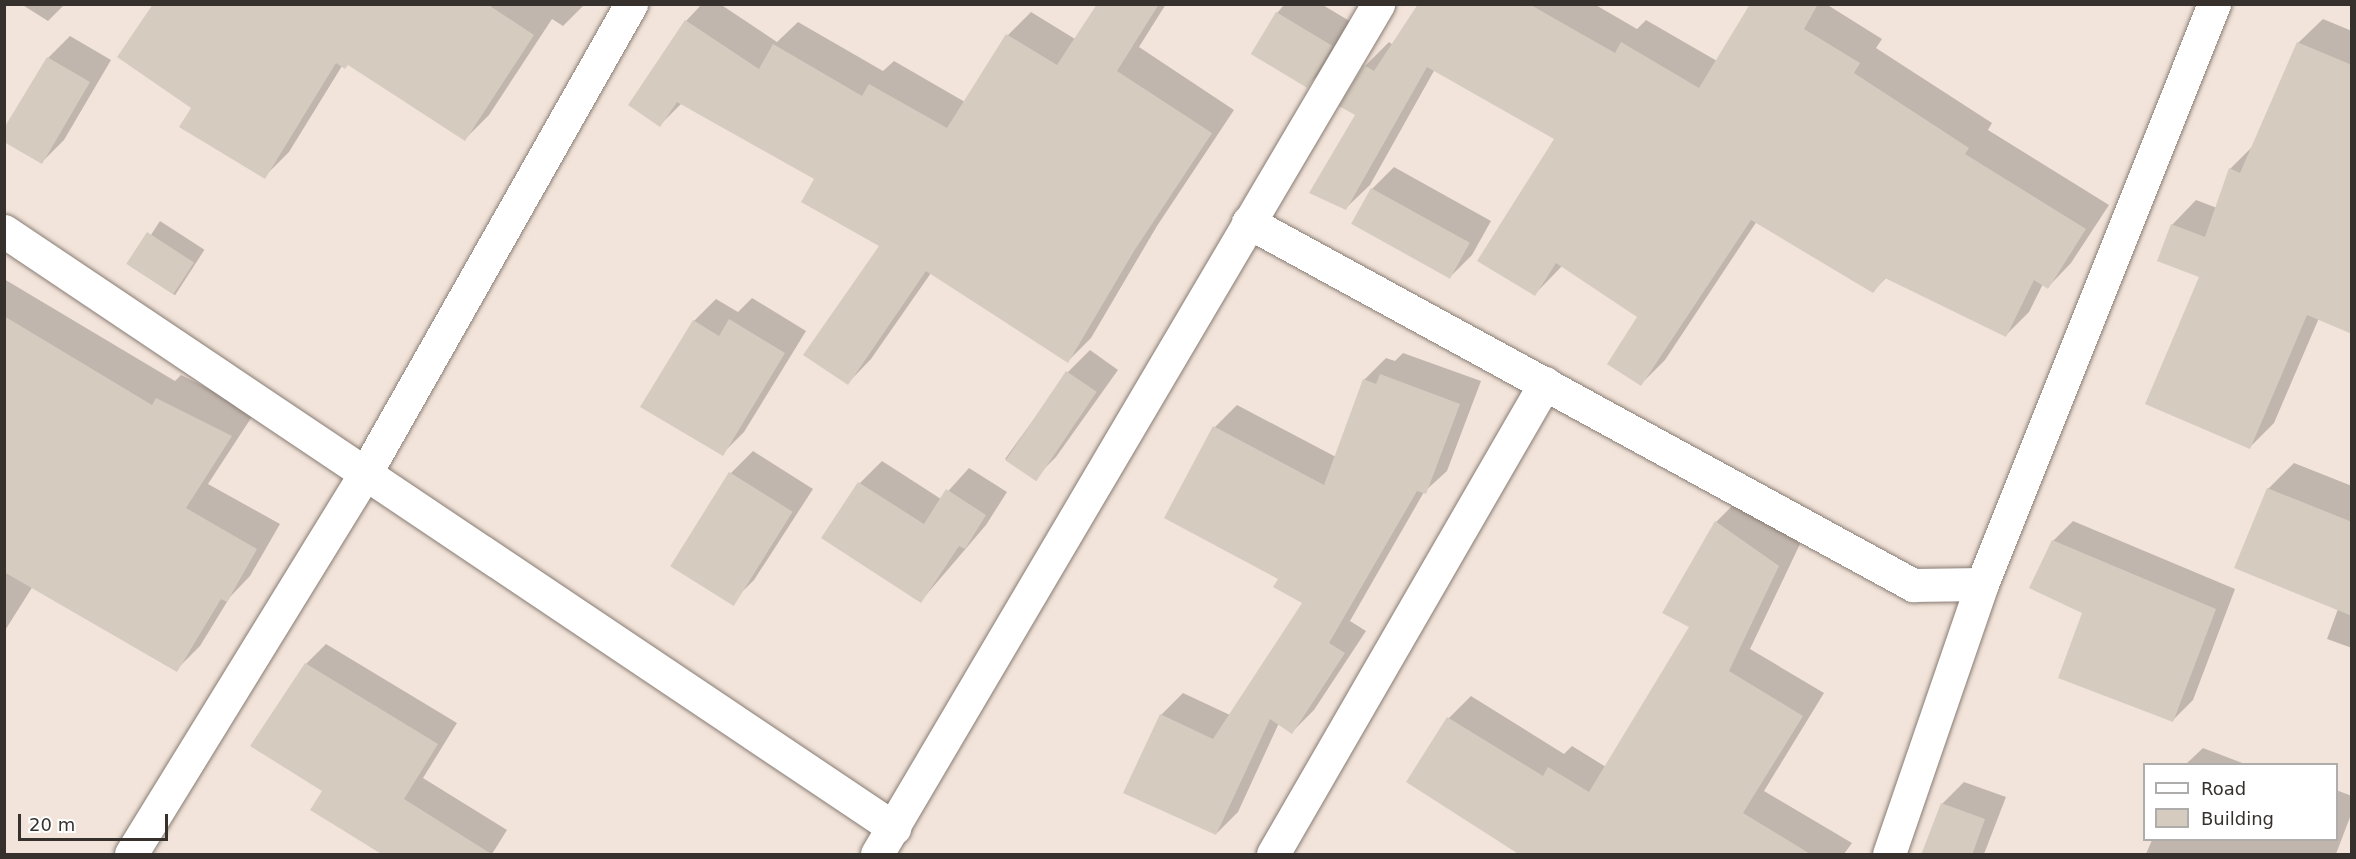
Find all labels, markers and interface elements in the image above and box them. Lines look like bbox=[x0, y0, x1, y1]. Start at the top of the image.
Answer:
legend bbox=[2143, 763, 2338, 841]
text: Road bbox=[2201, 778, 2246, 799]
scale bar bbox=[21, 802, 171, 840]
text: Building bbox=[2201, 808, 2274, 829]
text: 20 m bbox=[29, 814, 75, 835]

